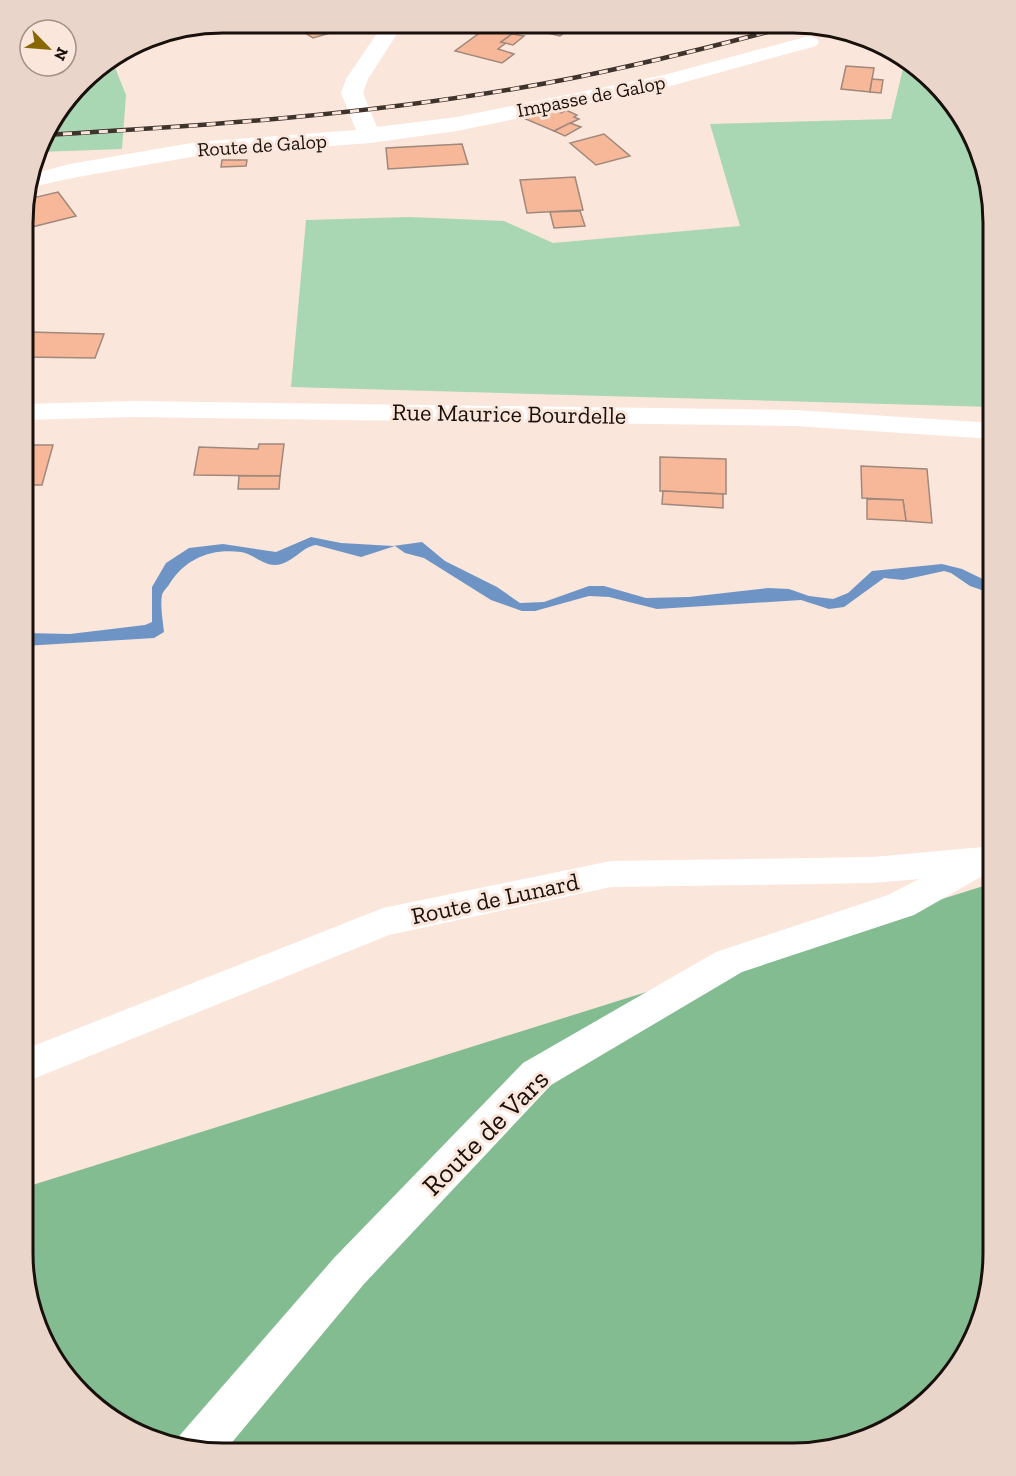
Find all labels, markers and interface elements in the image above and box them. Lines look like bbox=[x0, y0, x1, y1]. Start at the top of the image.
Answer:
north arrow bbox=[18, 18, 78, 78]
text: N bbox=[50, 45, 72, 64]
street label: Impasse de Galop bbox=[515, 70, 667, 122]
street label: Route de Galop bbox=[196, 128, 328, 162]
street label: Rue Maurice Bourdelle bbox=[392, 397, 626, 430]
street label: Route de Lunard bbox=[408, 867, 581, 930]
street label: Route de Vars bbox=[415, 1062, 555, 1202]

